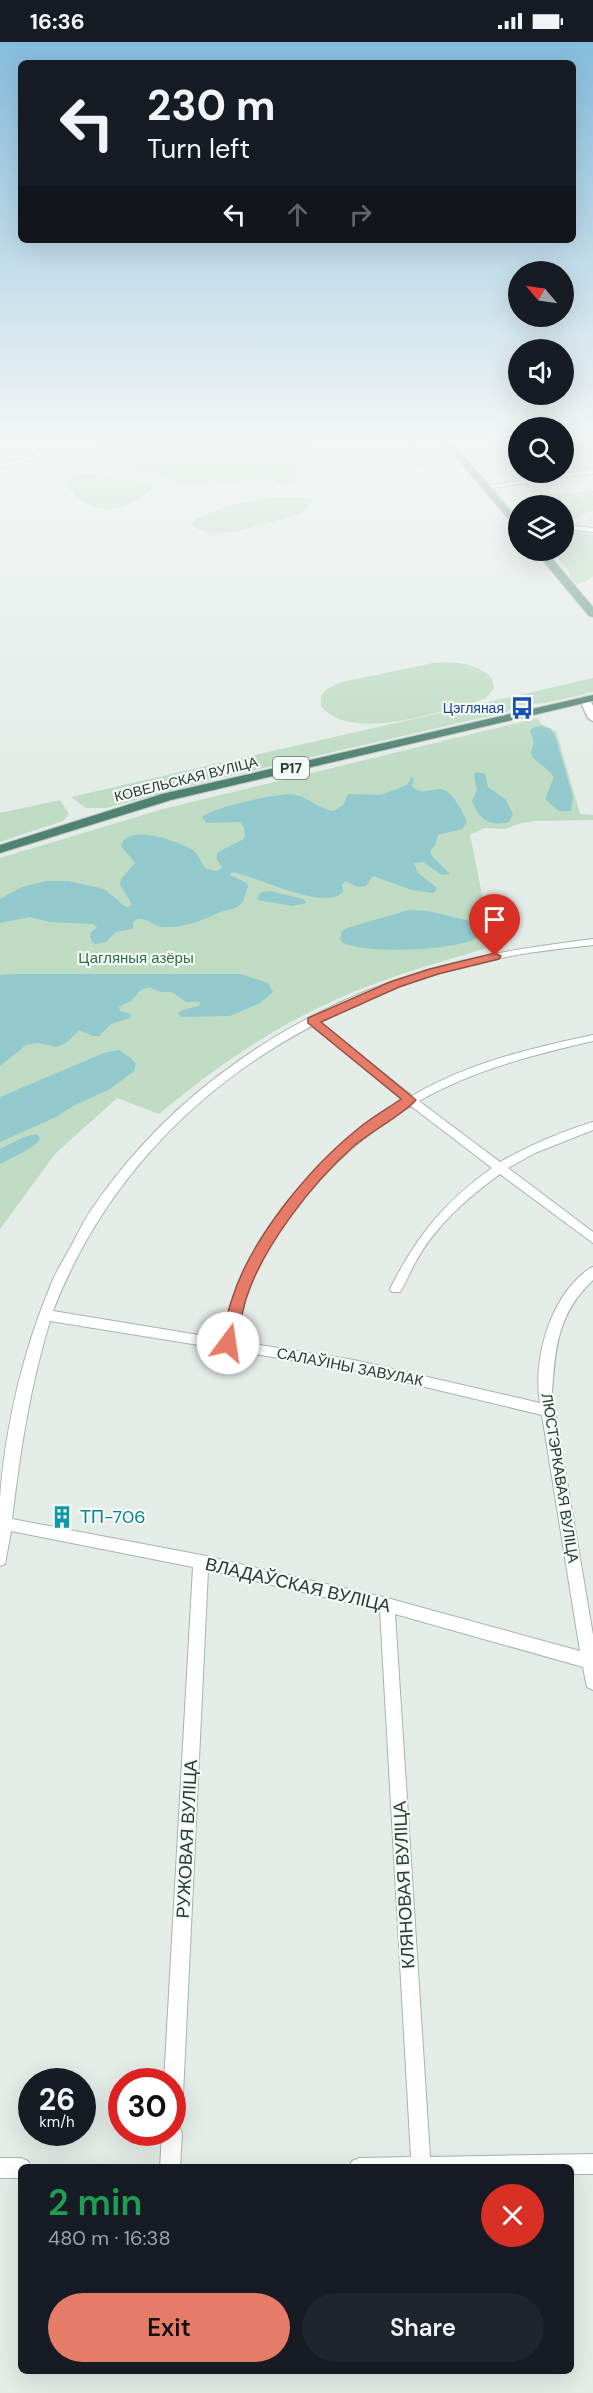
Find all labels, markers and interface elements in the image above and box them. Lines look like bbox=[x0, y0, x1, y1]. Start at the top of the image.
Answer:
text: 16:36 bbox=[30, 7, 85, 36]
text: 230 m bbox=[147, 78, 276, 133]
icon: left bbox=[48, 84, 126, 162]
text: Turn left bbox=[147, 131, 250, 166]
icon: left bbox=[218, 198, 251, 231]
icon: ahead bbox=[281, 198, 314, 231]
icon: right bbox=[344, 198, 377, 231]
north arrow bbox=[508, 261, 574, 327]
map controls bbox=[508, 261, 574, 561]
button: sound bbox=[508, 339, 574, 405]
button: search bbox=[508, 417, 574, 483]
button: layers bbox=[508, 495, 574, 561]
bus stop icon: Цэгляная bbox=[509, 695, 535, 721]
place label: Цэгляная bbox=[443, 699, 504, 717]
street label: КОВЕЛЬСКАЯ ВУЛІЦА bbox=[112, 752, 260, 806]
road number: Р17 bbox=[273, 757, 309, 779]
pin bbox=[469, 894, 520, 956]
icon: arrive bbox=[478, 903, 511, 936]
park label: Цагляныя азёры bbox=[78, 948, 194, 968]
position arrow bbox=[196, 1311, 260, 1375]
street label: САЛАЎІНЫ ЗАВУЛАК bbox=[275, 1343, 425, 1391]
street label: ЛЮСТЭРКАВАЯ ВУЛІЦА bbox=[537, 1392, 583, 1564]
building icon: ТП-706 bbox=[49, 1504, 75, 1530]
place label: ТП-706 bbox=[80, 1505, 146, 1529]
street label: ВЛАДАЎСКАЯ ВУЛІЦА bbox=[203, 1552, 393, 1618]
street label: РУЖОВАЯ ВУЛІЦА bbox=[171, 1759, 203, 1919]
street label: КЛЯНОВАЯ ВУЛІЦА bbox=[388, 1801, 420, 1969]
speed limit sign: 30 bbox=[108, 2068, 186, 2146]
text: 26 bbox=[39, 2080, 75, 2119]
text: km/h bbox=[39, 2112, 75, 2132]
text: 2 min bbox=[48, 2179, 142, 2226]
button: close bbox=[481, 2184, 544, 2247]
text: 480 m · 16:38 bbox=[48, 2225, 171, 2251]
button: Exit bbox=[48, 2293, 290, 2362]
button: Share bbox=[302, 2293, 544, 2362]

